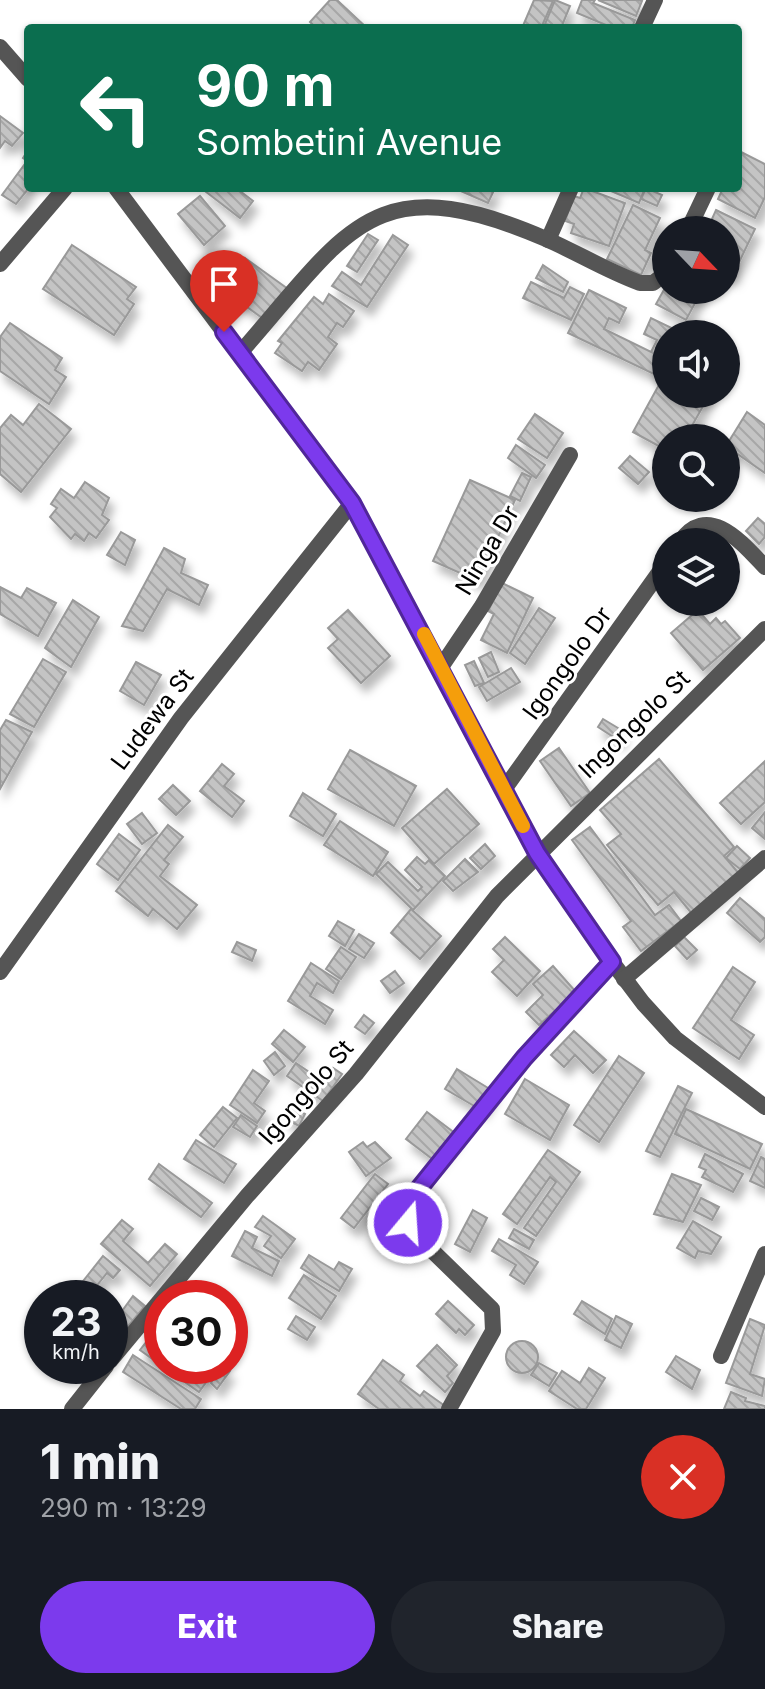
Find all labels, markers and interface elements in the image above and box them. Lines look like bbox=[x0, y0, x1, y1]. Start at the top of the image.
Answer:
text: 90 m bbox=[196, 52, 335, 120]
icon: left bbox=[64, 56, 168, 160]
text: Sombetini Avenue bbox=[196, 120, 502, 164]
north arrow bbox=[652, 216, 740, 304]
map controls bbox=[652, 216, 740, 616]
pin bbox=[190, 250, 258, 332]
icon: arrive bbox=[202, 262, 246, 306]
button: sound bbox=[652, 320, 740, 408]
button: search bbox=[652, 424, 740, 512]
street label: Ninga Dr bbox=[449, 500, 525, 600]
button: layers bbox=[652, 528, 740, 616]
street label: Igongolo Dr bbox=[516, 601, 618, 725]
street label: Ludewa St bbox=[105, 663, 200, 775]
street label: Ingongolo St bbox=[572, 664, 696, 784]
street label: Igongolo St bbox=[253, 1034, 359, 1150]
position arrow bbox=[366, 1181, 450, 1265]
speed limit sign: 30 bbox=[144, 1280, 248, 1384]
text: 23 bbox=[50, 1297, 102, 1346]
text: km/h bbox=[52, 1340, 100, 1364]
text: 1 min bbox=[40, 1432, 160, 1491]
button: close bbox=[641, 1435, 725, 1519]
text: 290 m · 13:29 bbox=[40, 1492, 207, 1523]
button: Exit bbox=[40, 1581, 375, 1673]
button: Share bbox=[391, 1581, 725, 1673]

